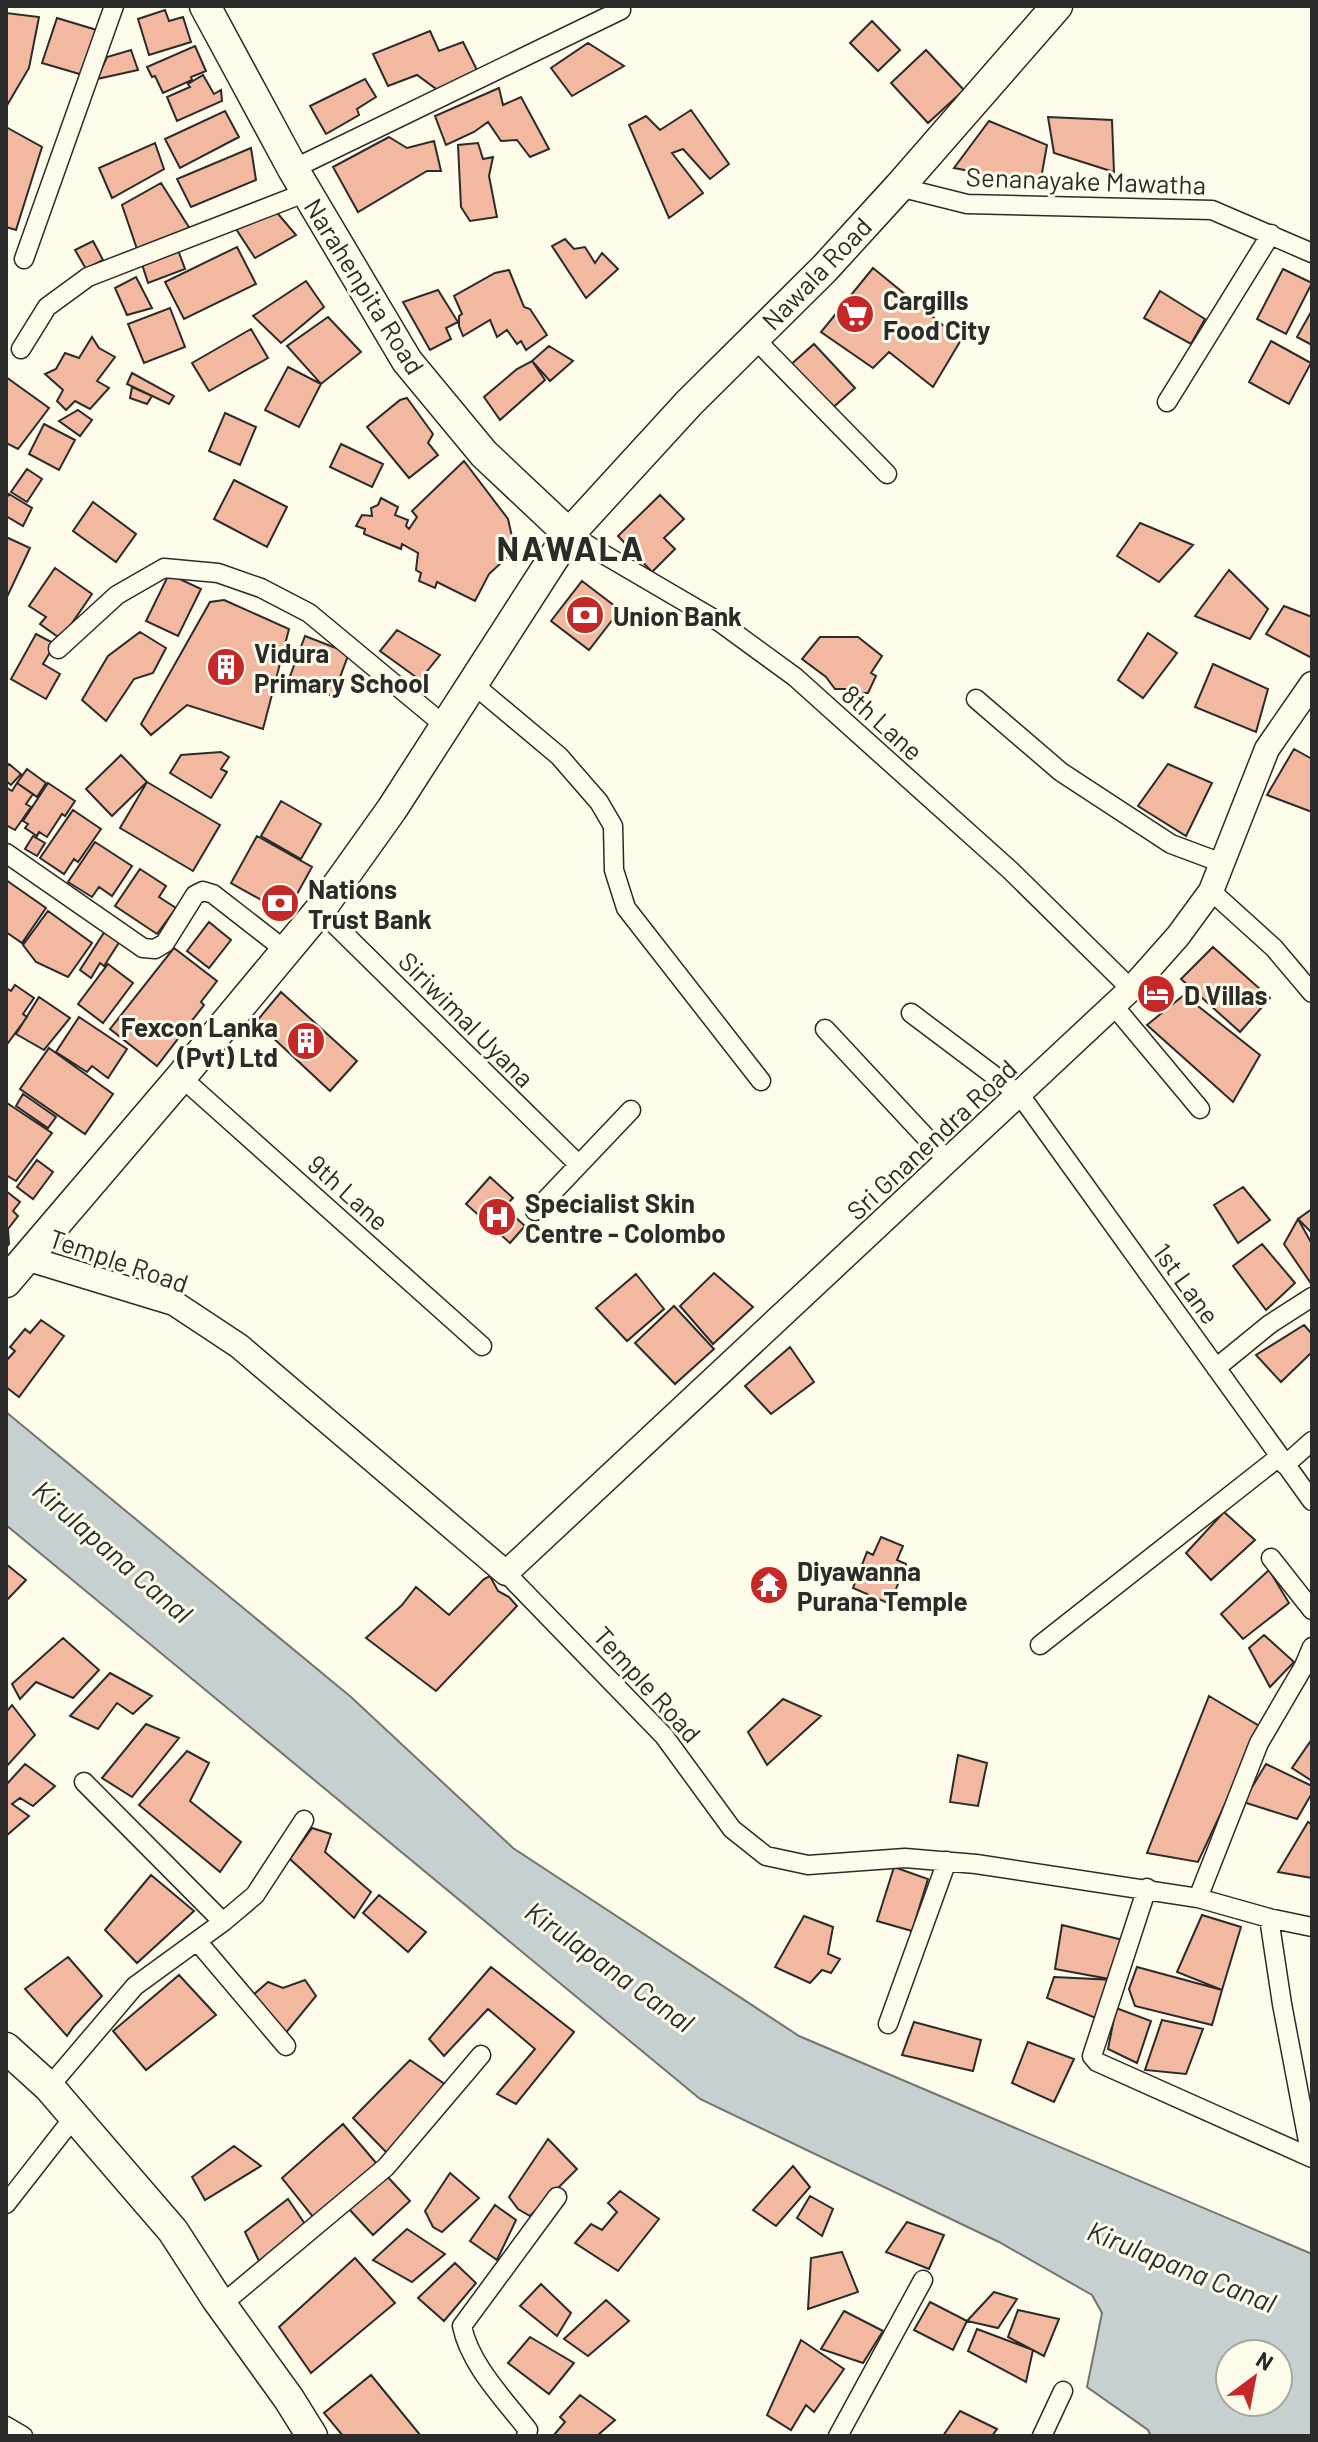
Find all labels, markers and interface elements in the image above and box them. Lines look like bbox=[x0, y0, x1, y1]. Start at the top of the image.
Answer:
street label: Senanayake Mawatha bbox=[965, 160, 1207, 200]
street label: Narahenpita Road bbox=[298, 192, 432, 380]
street label: Nawala Road bbox=[755, 210, 877, 336]
place label: Cargills Food City bbox=[883, 284, 990, 345]
supermarket icon: Cargills Food City bbox=[834, 293, 876, 335]
district label: NAWALA bbox=[497, 527, 645, 568]
bank icon: Union Bank bbox=[564, 594, 606, 636]
place label: Union Bank bbox=[613, 600, 742, 631]
place label: Vidura Primary School bbox=[254, 637, 429, 698]
building icon: Vidura Primary School bbox=[205, 646, 247, 688]
street label: 8th Lane bbox=[836, 678, 930, 766]
place label: Nations Trust Bank bbox=[308, 873, 432, 934]
bank icon: Nations Trust Bank bbox=[259, 882, 301, 924]
street label: Siriwimal Uyana bbox=[393, 945, 541, 1093]
hotel icon: D Villas bbox=[1135, 973, 1177, 1015]
place label: D Villas bbox=[1184, 979, 1268, 1010]
place label: Fexcon Lanka (Pvt) Ltd bbox=[121, 1011, 278, 1072]
building icon: Fexcon Lanka (Pvt) Ltd bbox=[285, 1020, 327, 1062]
street label: Sri Gnanendra Road bbox=[840, 1052, 1022, 1226]
street label: 9th Lane bbox=[302, 1148, 396, 1236]
place label: Specialist Skin Centre - Colombo bbox=[525, 1187, 726, 1248]
hospital icon: Specialist Skin Centre - Colombo bbox=[476, 1196, 518, 1238]
street label: Temple Road bbox=[45, 1222, 193, 1298]
street label: 1st Lane bbox=[1147, 1237, 1227, 1329]
water label: Kirulapana Canal bbox=[26, 1472, 200, 1630]
place label: Diyawanna Purana Temple bbox=[797, 1555, 968, 1616]
temple icon: Diyawanna Purana Temple bbox=[748, 1564, 790, 1606]
street label: Temple Road bbox=[588, 1620, 708, 1748]
water label: Kirulapana Canal bbox=[519, 1893, 701, 2039]
water label: Kirulapana Canal bbox=[1083, 2213, 1281, 2319]
north arrow bbox=[1214, 2338, 1294, 2418]
text: N bbox=[1252, 2345, 1278, 2375]

